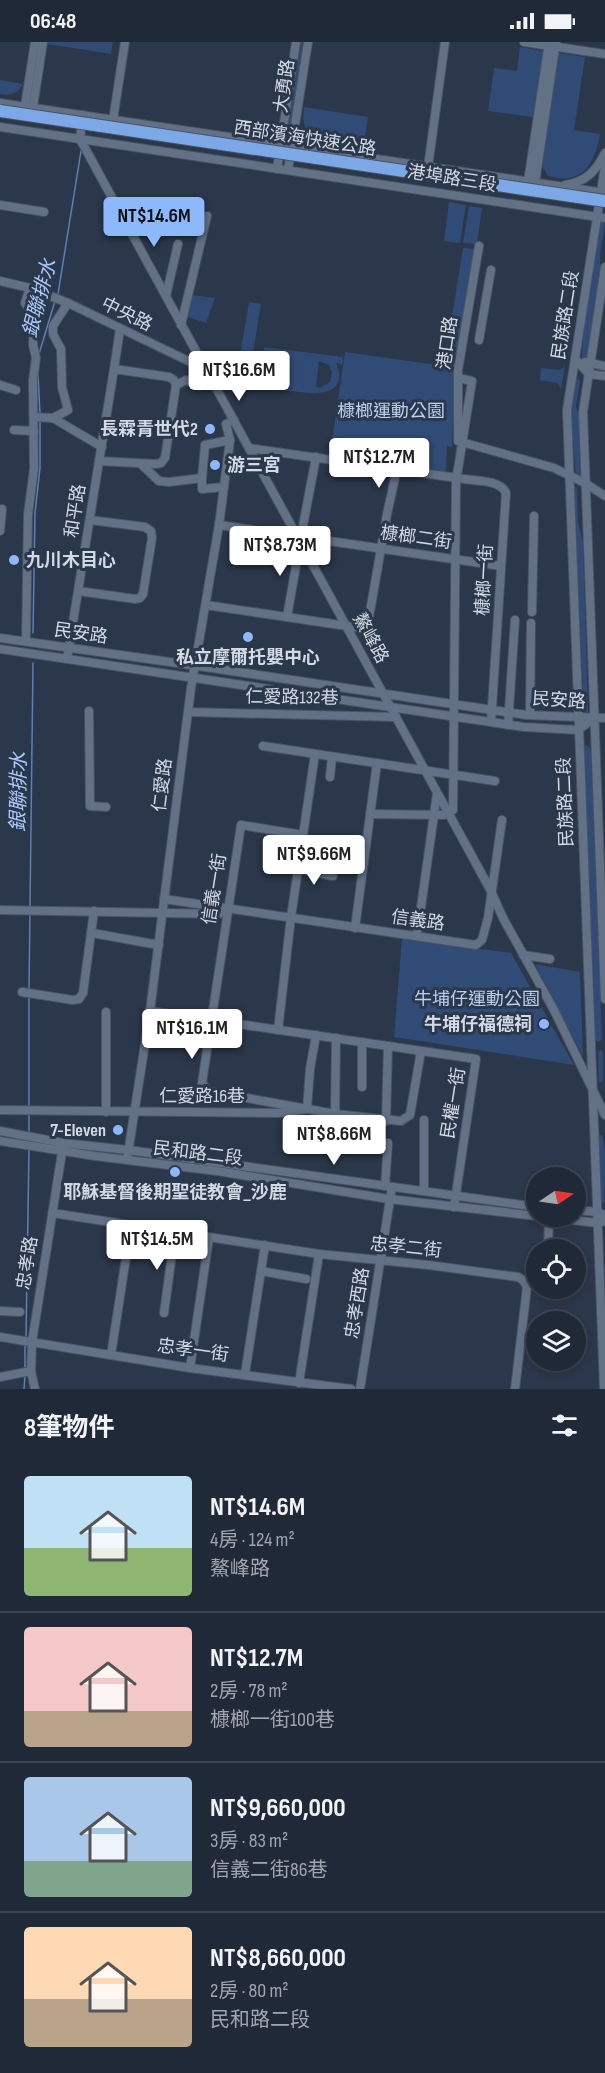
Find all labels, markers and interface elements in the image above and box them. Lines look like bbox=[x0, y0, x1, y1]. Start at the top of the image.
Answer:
text: 06:48 bbox=[30, 8, 76, 35]
street label: 大勇路 bbox=[270, 58, 299, 114]
street label: 西部濱海快速公路 bbox=[232, 117, 378, 160]
street label: 港埠路三段 bbox=[406, 161, 498, 196]
pin: NT$14.6M bbox=[92, 197, 216, 248]
text: NT$14.6M bbox=[117, 204, 191, 228]
water label: 銀聯排水 bbox=[18, 256, 62, 340]
street label: 民族路二段 bbox=[548, 269, 583, 361]
street label: 中央路 bbox=[98, 293, 156, 336]
street label: 港口路 bbox=[433, 315, 462, 371]
pin: NT$16.6M bbox=[177, 351, 301, 402]
text: NT$16.6M bbox=[203, 358, 275, 382]
park label: 槺榔運動公園 bbox=[337, 401, 445, 422]
place label: 長霖青世代2 bbox=[100, 419, 198, 440]
marker: 長霖青世代2 bbox=[203, 422, 217, 436]
pin: NT$12.7M bbox=[317, 438, 441, 489]
text: NT$12.7M bbox=[343, 445, 415, 469]
place label: 游三宮 bbox=[227, 455, 281, 476]
marker: 游三宮 bbox=[208, 458, 222, 472]
street label: 和平路 bbox=[61, 483, 90, 539]
street label: 槺榔二街 bbox=[379, 522, 453, 553]
pin: NT$8.73M bbox=[218, 526, 342, 577]
text: NT$8.73M bbox=[243, 533, 317, 557]
street label: 槺榔一街 bbox=[472, 544, 497, 617]
place label: 九川木目心 bbox=[26, 550, 116, 571]
marker: 九川木目心 bbox=[7, 553, 21, 567]
street label: 鰲峰路 bbox=[348, 610, 393, 667]
street label: 民安路 bbox=[53, 619, 109, 648]
marker: 私立摩爾托嬰中心 bbox=[241, 630, 255, 644]
place label: 私立摩爾托嬰中心 bbox=[176, 647, 320, 668]
street label: 仁愛路132巷 bbox=[245, 686, 339, 709]
street label: 民安路 bbox=[531, 688, 587, 713]
water label: 銀聯排水 bbox=[6, 751, 32, 832]
street label: 仁愛路 bbox=[149, 757, 176, 813]
street label: 民族路二段 bbox=[553, 757, 578, 847]
pin: NT$9.66M bbox=[252, 835, 376, 886]
text: NT$9.66M bbox=[277, 842, 351, 866]
street label: 信義一街 bbox=[198, 852, 230, 926]
street label: 信義路 bbox=[390, 906, 446, 935]
park label: 牛埔仔運動公園 bbox=[414, 989, 540, 1010]
pin: NT$16.1M bbox=[130, 1009, 254, 1060]
place label: 牛埔仔福德祠 bbox=[424, 1014, 532, 1035]
text: NT$16.1M bbox=[156, 1016, 228, 1040]
marker: 牛埔仔福德祠 bbox=[537, 1017, 551, 1031]
street label: 民權一街 bbox=[437, 1066, 469, 1140]
street label: 仁愛路16巷 bbox=[159, 1086, 245, 1107]
pin: NT$8.66M bbox=[272, 1115, 396, 1166]
place label: 7-Eleven bbox=[50, 1120, 106, 1141]
text: NT$8.66M bbox=[297, 1122, 371, 1146]
marker: 7-Eleven bbox=[111, 1123, 125, 1137]
street label: 民和路二段 bbox=[152, 1138, 244, 1169]
marker: 耶穌基督後期聖徒教會_沙鹿 bbox=[168, 1165, 182, 1179]
north arrow bbox=[526, 1167, 586, 1227]
map controls bbox=[526, 1167, 586, 1371]
place label: 耶穌基督後期聖徒教會_沙鹿 bbox=[63, 1182, 287, 1203]
pin: NT$14.5M bbox=[95, 1220, 219, 1271]
text: NT$14.5M bbox=[121, 1227, 193, 1251]
street label: 忠孝二街 bbox=[369, 1233, 443, 1262]
street label: 忠孝路 bbox=[13, 1235, 42, 1291]
button: locate bbox=[526, 1239, 586, 1299]
street label: 忠孝西路 bbox=[341, 1266, 373, 1340]
button: layers bbox=[526, 1311, 586, 1371]
street label: 忠孝一街 bbox=[156, 1335, 230, 1366]
icon: filters bbox=[548, 1409, 581, 1442]
text: 8筆物件 bbox=[24, 1413, 114, 1444]
text: NT$14.6M bbox=[210, 1492, 305, 1523]
icon: home bbox=[72, 1500, 144, 1572]
text: 4房 · 124 m² bbox=[210, 1528, 295, 1552]
text: 鰲峰路 bbox=[210, 1557, 270, 1581]
text: NT$12.7M bbox=[210, 1643, 303, 1674]
icon: home bbox=[72, 1651, 144, 1723]
text: 2房 · 78 m² bbox=[210, 1679, 288, 1703]
text: 槺榔一街100巷 bbox=[210, 1708, 335, 1732]
text: NT$9,660,000 bbox=[210, 1793, 346, 1824]
icon: home bbox=[72, 1801, 144, 1873]
text: 3房 · 83 m² bbox=[210, 1829, 288, 1853]
text: 信義二街86巷 bbox=[210, 1858, 328, 1882]
text: NT$8,660,000 bbox=[210, 1943, 346, 1974]
icon: home bbox=[72, 1951, 144, 2023]
text: 2房 · 80 m² bbox=[210, 1979, 289, 2003]
text: 民和路二段 bbox=[210, 2008, 310, 2032]

